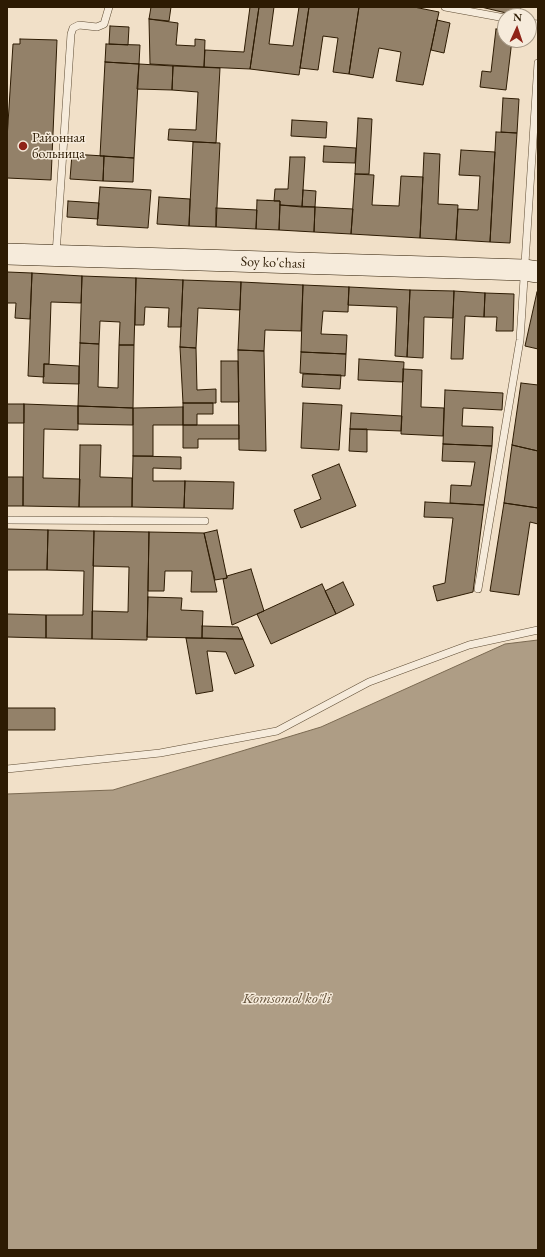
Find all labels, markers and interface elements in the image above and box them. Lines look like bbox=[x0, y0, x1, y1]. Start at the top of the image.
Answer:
north arrow bbox=[497, 8, 537, 48]
text: N bbox=[513, 10, 522, 24]
place label: Районная больница bbox=[32, 130, 85, 162]
marker: Районная больница bbox=[17, 140, 29, 152]
street label: Soy ko'chasi bbox=[240, 253, 306, 273]
water label: Komsomol ko"li bbox=[243, 990, 331, 1008]

